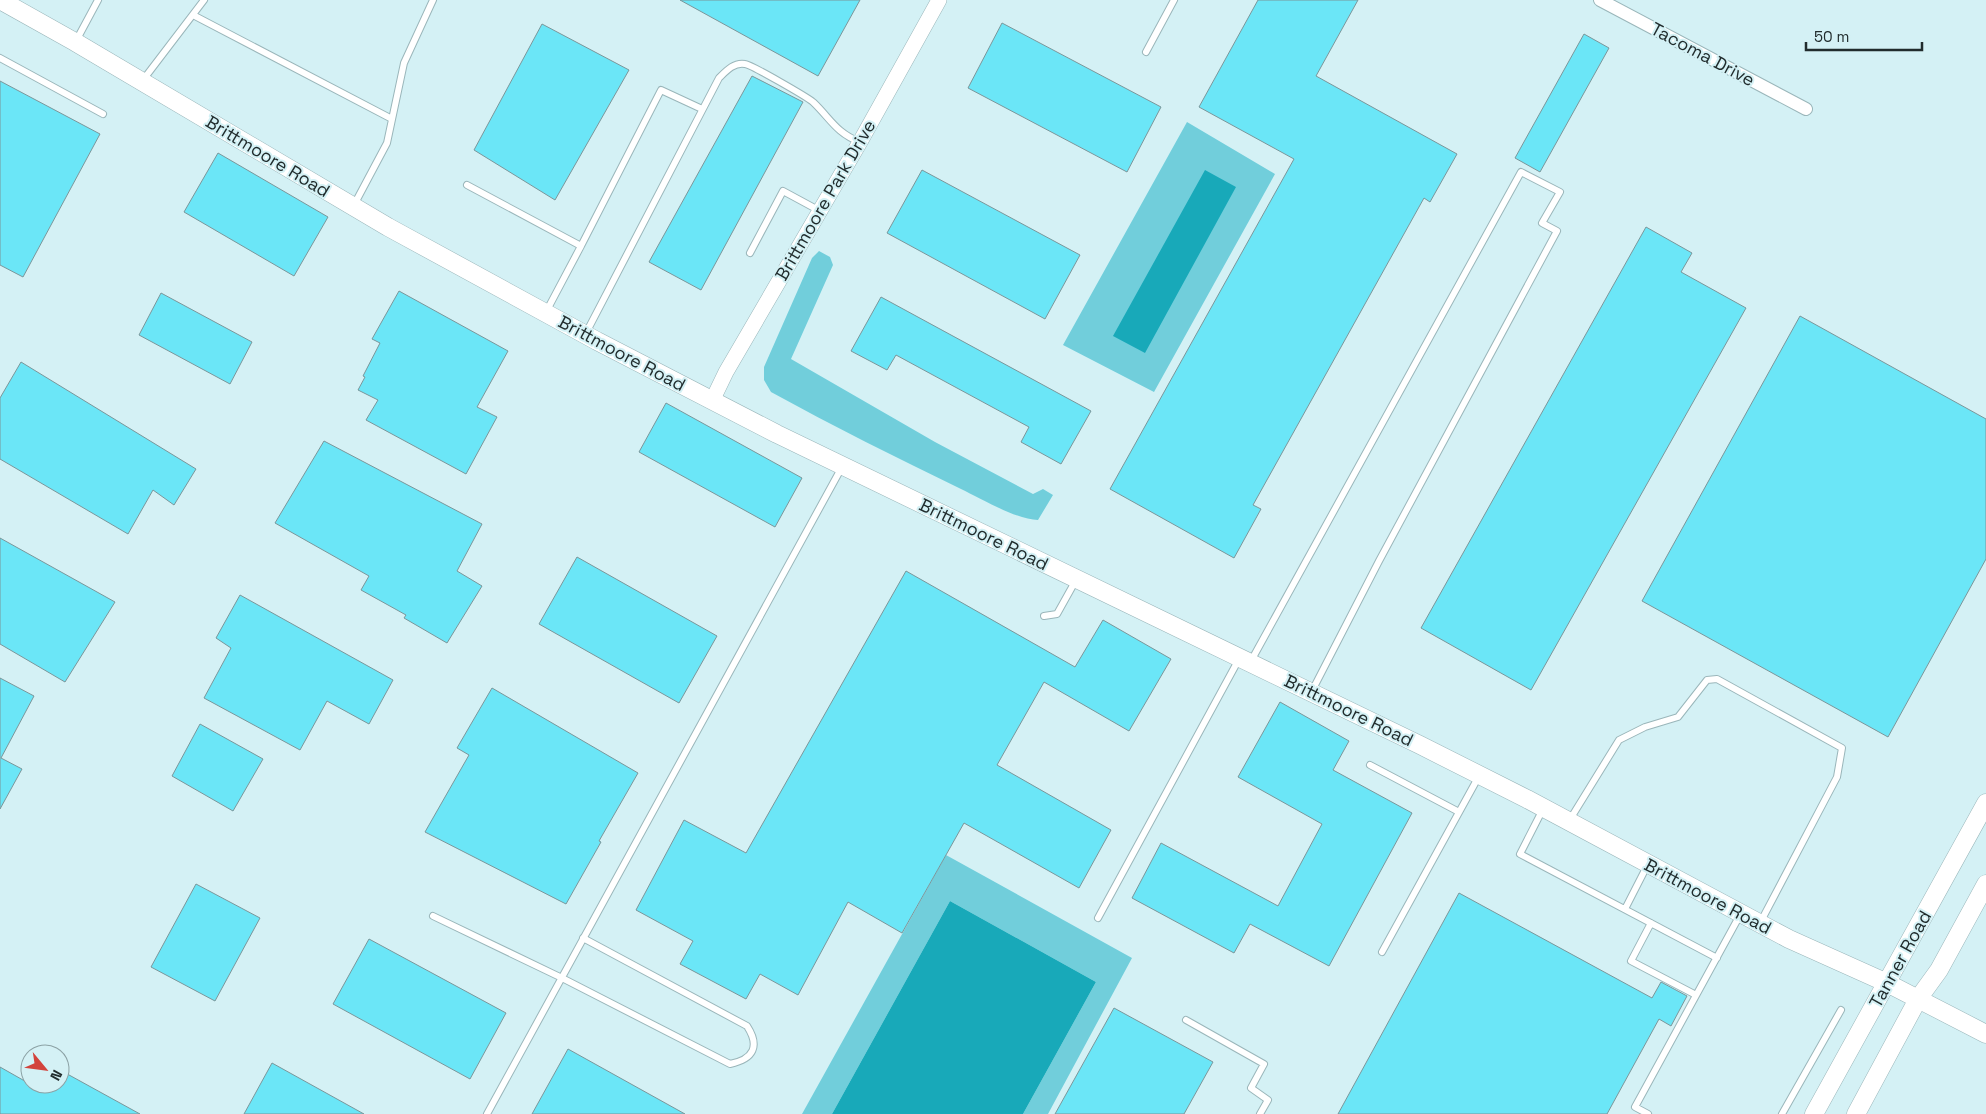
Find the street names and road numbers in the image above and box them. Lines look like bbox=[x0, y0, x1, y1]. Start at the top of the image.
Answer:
street label: Tacoma Drive bbox=[1647, 17, 1759, 91]
street label: Brittmoore Road bbox=[202, 110, 334, 202]
street label: Brittmoore Park Drive bbox=[770, 116, 880, 284]
street label: Brittmoore Road bbox=[554, 310, 690, 396]
street label: Brittmoore Road bbox=[916, 493, 1052, 575]
street label: Brittmoore Road bbox=[1281, 669, 1417, 751]
street label: Brittmoore Road bbox=[1640, 853, 1776, 939]
street label: Tanner Road bbox=[1864, 906, 1936, 1012]

